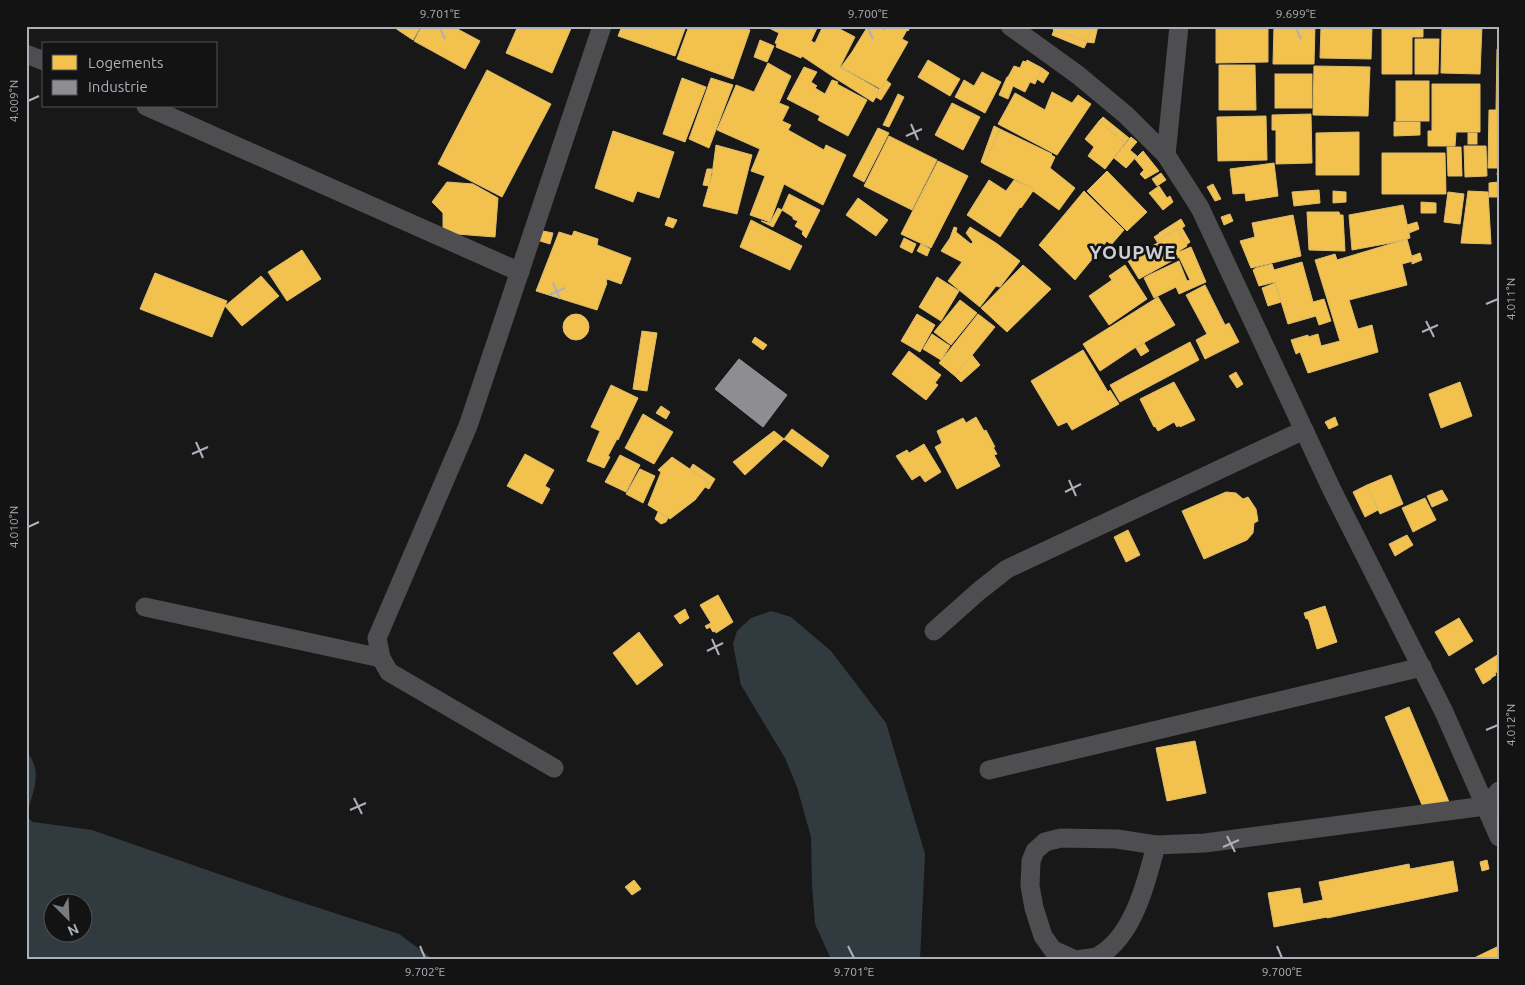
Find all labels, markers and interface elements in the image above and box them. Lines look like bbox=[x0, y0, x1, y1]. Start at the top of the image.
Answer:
text: 9.701°E bbox=[420, 7, 461, 20]
text: 9.700°E bbox=[848, 7, 889, 20]
text: 9.699°E bbox=[1276, 7, 1317, 20]
legend bbox=[42, 42, 218, 108]
text: Logements bbox=[88, 54, 164, 71]
text: Industrie bbox=[88, 78, 148, 95]
text: 4.009°N bbox=[7, 80, 20, 122]
district label: YOUPWE bbox=[1090, 241, 1176, 263]
text: 4.011°N bbox=[1504, 278, 1517, 320]
text: 4.010°N bbox=[7, 506, 20, 548]
text: 4.012°N bbox=[1504, 704, 1517, 746]
north arrow bbox=[42, 892, 92, 942]
text: N bbox=[65, 920, 81, 939]
text: 9.702°E bbox=[405, 965, 446, 978]
text: 9.701°E bbox=[834, 965, 875, 978]
text: 9.700°E bbox=[1262, 965, 1303, 978]

